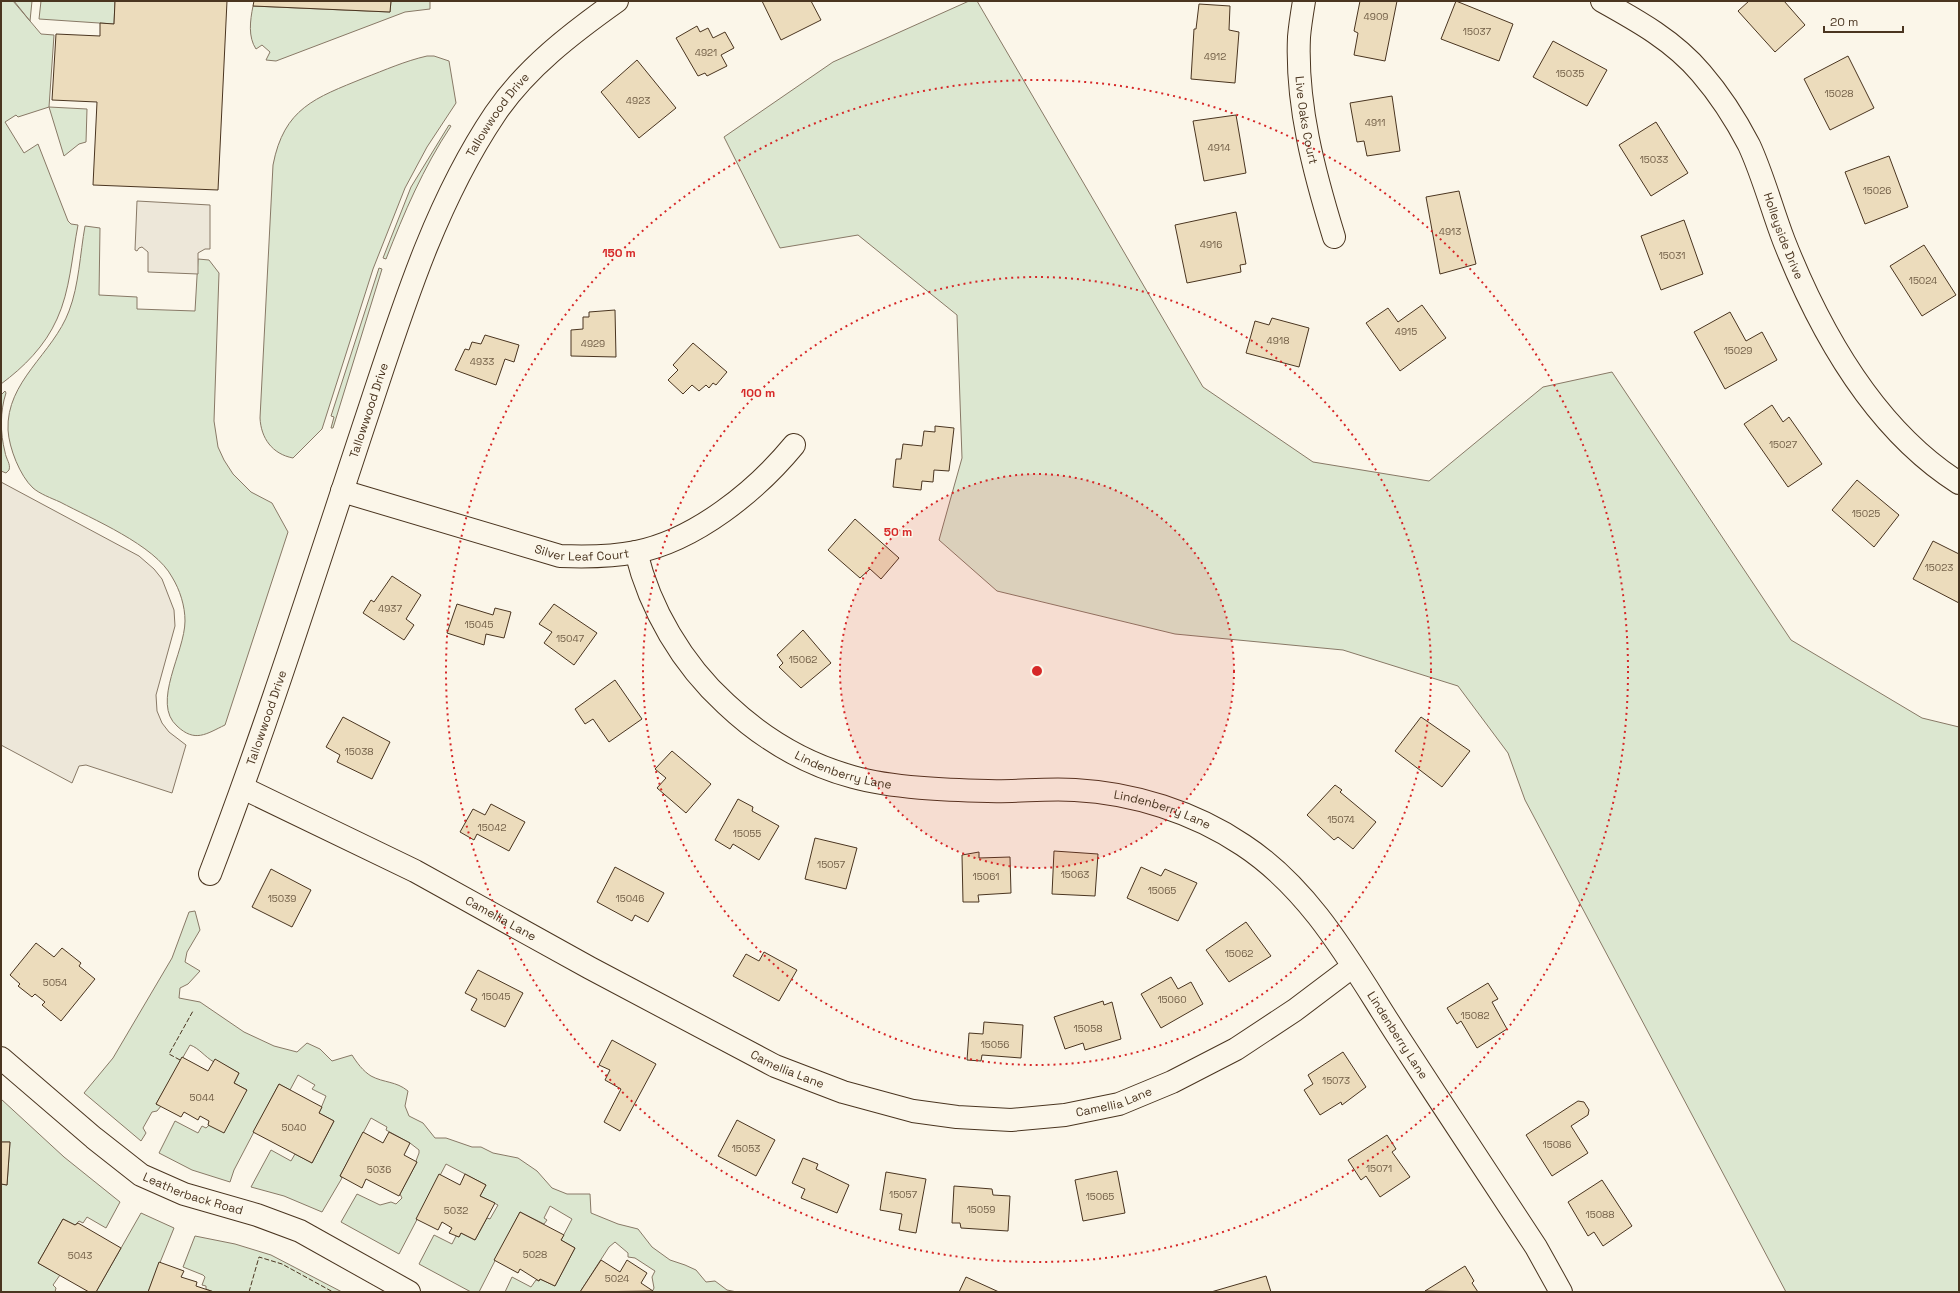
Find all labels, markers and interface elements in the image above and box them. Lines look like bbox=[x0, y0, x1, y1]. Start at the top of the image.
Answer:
scale bar bbox=[1824, 8, 1903, 34]
house number: 4909 bbox=[1364, 10, 1388, 23]
text: 20 m bbox=[1830, 14, 1858, 30]
house number: 15037 bbox=[1463, 25, 1491, 38]
house number: 4921 bbox=[695, 46, 717, 59]
house number: 4912 bbox=[1204, 50, 1226, 63]
house number: 15035 bbox=[1556, 67, 1584, 80]
street label: Tallowwood Drive bbox=[462, 69, 533, 160]
street label: Live Oaks Court bbox=[1291, 75, 1321, 166]
house number: 15028 bbox=[1825, 87, 1853, 100]
house number: 4923 bbox=[626, 94, 650, 107]
house number: 4911 bbox=[1365, 116, 1385, 129]
house number: 4914 bbox=[1208, 141, 1230, 154]
house number: 15033 bbox=[1640, 153, 1668, 166]
house number: 15026 bbox=[1863, 184, 1891, 197]
street label: Holleyside Drive bbox=[1760, 190, 1807, 282]
house number: 4913 bbox=[1439, 225, 1461, 238]
house number: 4916 bbox=[1200, 238, 1222, 251]
text: 150 m bbox=[602, 245, 636, 261]
house number: 15031 bbox=[1659, 249, 1685, 262]
house number: 15024 bbox=[1909, 274, 1937, 287]
house number: 4915 bbox=[1395, 325, 1417, 338]
house number: 4918 bbox=[1267, 334, 1289, 347]
house number: 4929 bbox=[581, 337, 605, 350]
house number: 15029 bbox=[1724, 344, 1752, 357]
house number: 4933 bbox=[470, 355, 494, 368]
street label: Tallowwood Drive bbox=[346, 361, 392, 460]
text: 100 m bbox=[741, 385, 775, 401]
house number: 15027 bbox=[1769, 438, 1797, 451]
house number: 15025 bbox=[1852, 507, 1880, 520]
text: 50 m bbox=[884, 524, 912, 540]
street label: Silver Leaf Court bbox=[533, 541, 630, 565]
house number: 15023 bbox=[1925, 561, 1953, 574]
house number: 4937 bbox=[378, 602, 402, 615]
house number: 15045 bbox=[465, 618, 493, 631]
house number: 15047 bbox=[556, 632, 584, 645]
house number: 15062 bbox=[789, 653, 817, 666]
centre of rings bbox=[1030, 664, 1044, 678]
street label: Tallowwood Drive bbox=[243, 668, 290, 768]
house number: 15038 bbox=[345, 745, 373, 758]
street label: Lindenberry Lane bbox=[792, 747, 893, 793]
street label: Lindenberry Lane bbox=[1112, 786, 1213, 833]
house number: 15074 bbox=[1327, 813, 1355, 826]
house number: 15042 bbox=[478, 821, 506, 834]
house number: 15055 bbox=[733, 827, 761, 840]
house number: 15057 bbox=[817, 858, 845, 871]
house number: 15063 bbox=[1061, 868, 1089, 881]
house number: 15061 bbox=[973, 870, 999, 883]
house number: 15065 bbox=[1148, 884, 1176, 897]
house number: 15039 bbox=[268, 892, 296, 905]
street label: Camellia Lane bbox=[462, 892, 539, 945]
house number: 15046 bbox=[616, 892, 644, 905]
house number: 15062 bbox=[1225, 947, 1253, 960]
house number: 5054 bbox=[43, 976, 67, 989]
street label: Lindenberry Lane bbox=[1363, 988, 1432, 1082]
house number: 15045 bbox=[482, 990, 510, 1003]
house number: 15060 bbox=[1157, 993, 1187, 1006]
house number: 15082 bbox=[1461, 1009, 1489, 1022]
house number: 15058 bbox=[1074, 1022, 1102, 1035]
house number: 15056 bbox=[981, 1038, 1009, 1051]
street label: Camellia Lane bbox=[748, 1046, 826, 1092]
house number: 15073 bbox=[1322, 1074, 1350, 1087]
street label: Camellia Lane bbox=[1074, 1083, 1154, 1121]
house number: 5044 bbox=[190, 1091, 214, 1104]
house number: 5040 bbox=[281, 1121, 307, 1134]
house number: 15086 bbox=[1543, 1138, 1571, 1151]
house number: 15053 bbox=[732, 1142, 760, 1155]
house number: 15071 bbox=[1366, 1162, 1392, 1175]
house number: 5036 bbox=[367, 1163, 391, 1176]
street label: Leatherback Road bbox=[140, 1169, 245, 1219]
house number: 15057 bbox=[889, 1188, 917, 1201]
house number: 15065 bbox=[1086, 1190, 1114, 1203]
house number: 15059 bbox=[967, 1203, 995, 1216]
house number: 5032 bbox=[444, 1204, 468, 1217]
house number: 15088 bbox=[1585, 1208, 1615, 1221]
house number: 5028 bbox=[523, 1248, 547, 1261]
house number: 5043 bbox=[68, 1249, 92, 1262]
house number: 5024 bbox=[605, 1272, 629, 1285]

